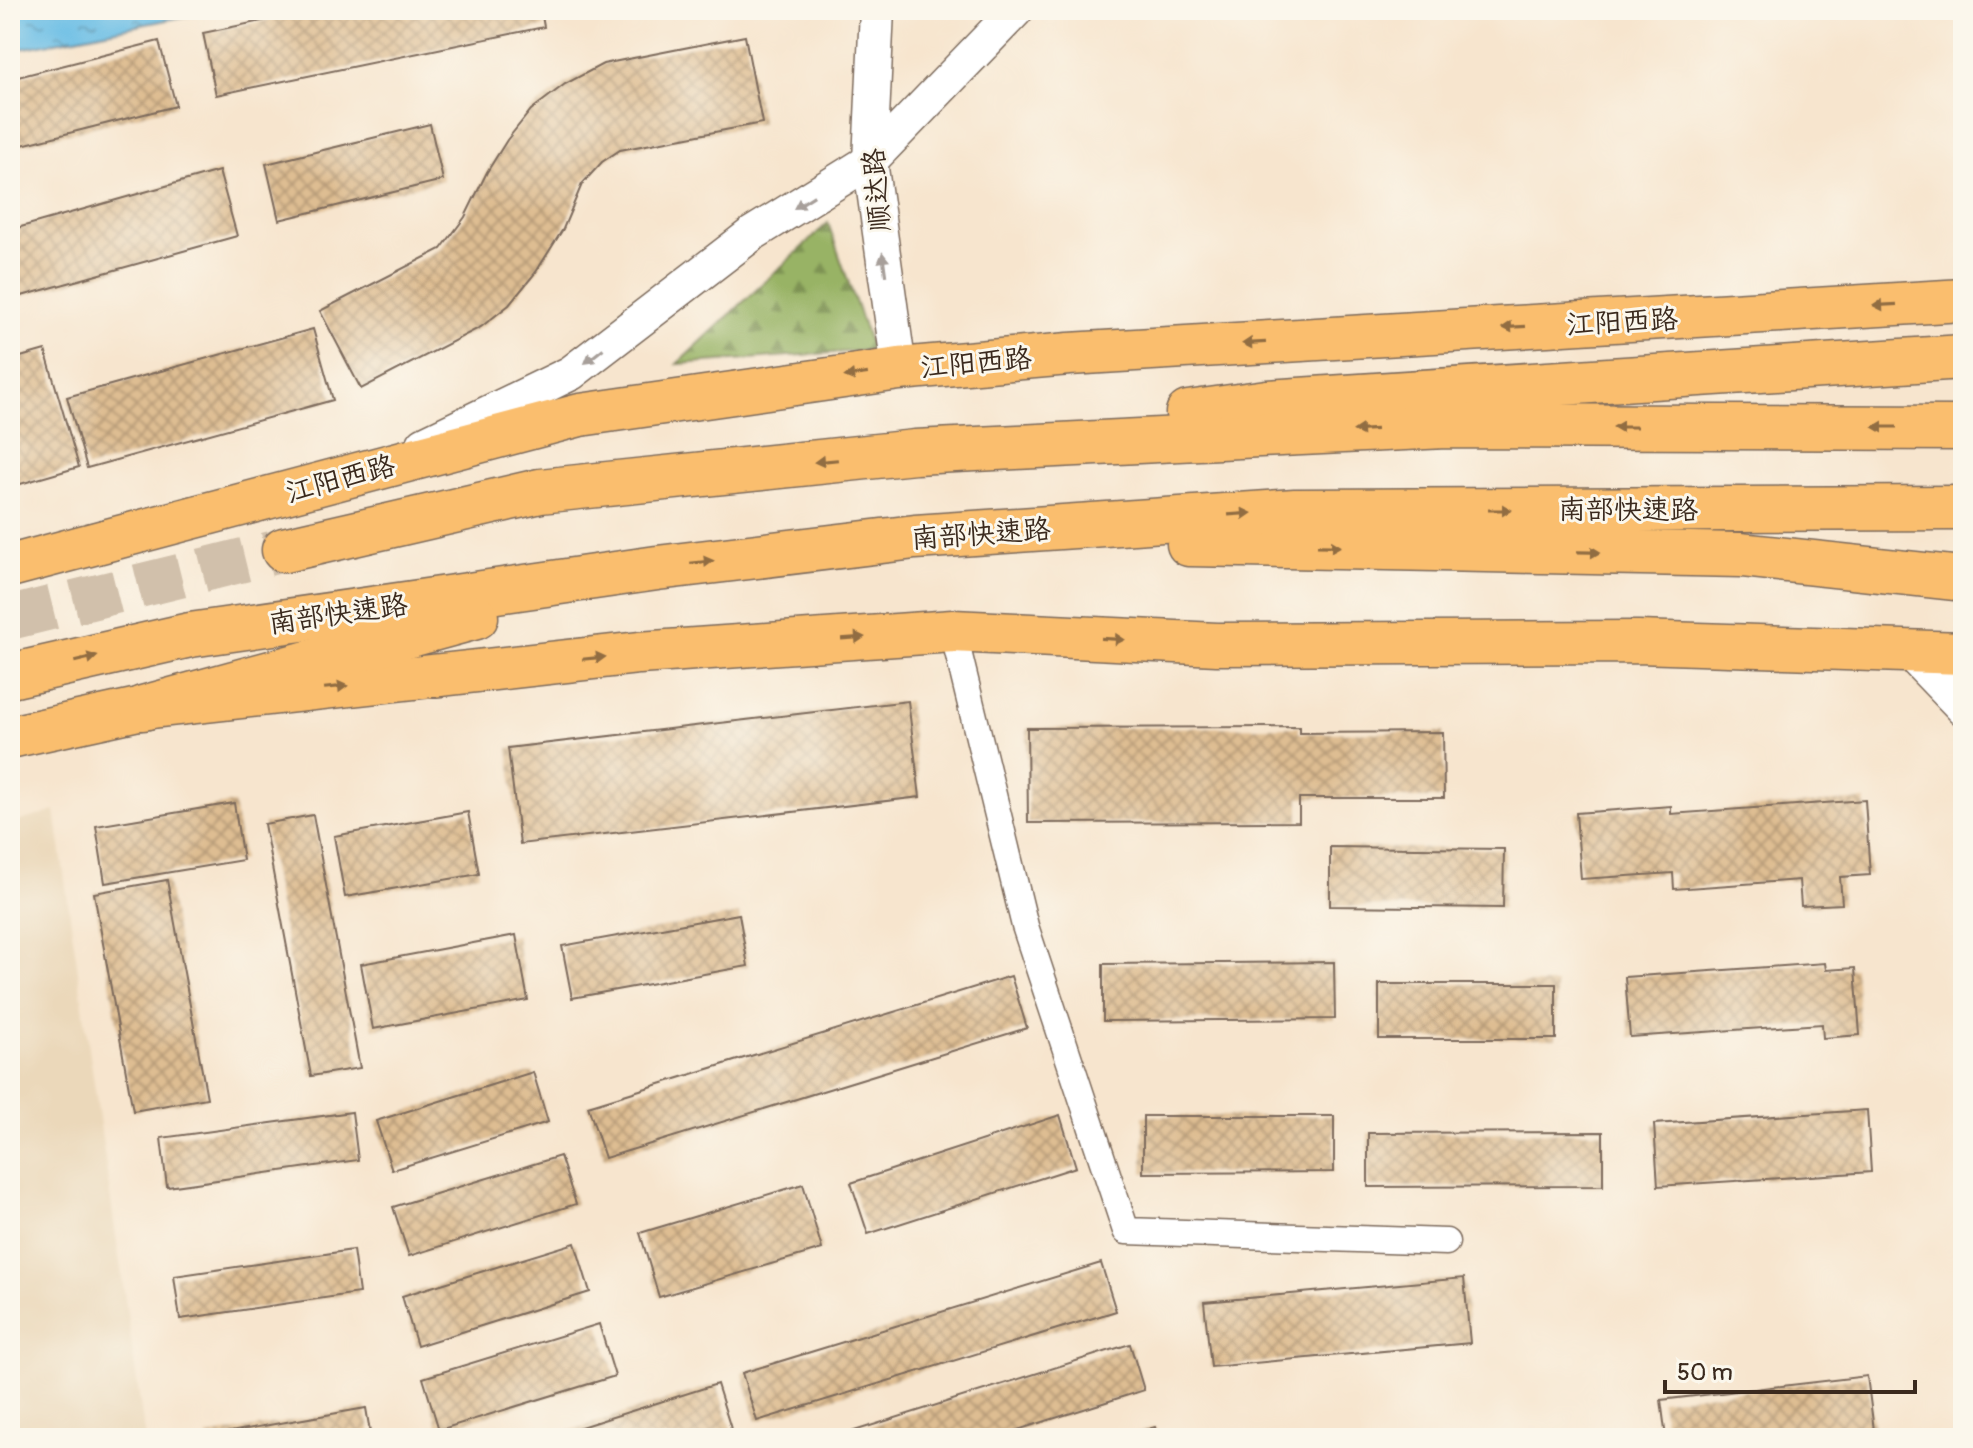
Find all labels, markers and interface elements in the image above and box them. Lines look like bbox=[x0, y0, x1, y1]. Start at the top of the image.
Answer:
street label: 顺达路 bbox=[856, 146, 899, 233]
one-way arrow bbox=[792, 194, 815, 209]
one-way arrow bbox=[877, 251, 890, 276]
one-way arrow bbox=[1872, 299, 1897, 312]
street label: 江阳西路 bbox=[1565, 302, 1679, 343]
one-way arrow bbox=[1501, 321, 1526, 334]
one-way arrow bbox=[1241, 337, 1266, 350]
street label: 江阳西路 bbox=[919, 341, 1033, 386]
one-way arrow bbox=[584, 347, 604, 363]
one-way arrow bbox=[843, 369, 868, 382]
one-way arrow bbox=[1612, 420, 1637, 433]
one-way arrow bbox=[1872, 421, 1897, 433]
one-way arrow bbox=[1352, 424, 1377, 437]
street label: 江阳西路 bbox=[282, 448, 399, 511]
one-way arrow bbox=[813, 455, 838, 468]
street label: 南部快速路 bbox=[1558, 493, 1698, 528]
one-way arrow bbox=[1488, 504, 1513, 516]
one-way arrow bbox=[1228, 507, 1253, 520]
street label: 南部快速路 bbox=[910, 512, 1052, 557]
one-way arrow bbox=[1317, 540, 1342, 553]
one-way arrow bbox=[1577, 545, 1602, 558]
one-way arrow bbox=[690, 556, 715, 569]
street label: 南部快速路 bbox=[266, 587, 410, 642]
one-way arrow bbox=[841, 631, 866, 644]
one-way arrow bbox=[1101, 633, 1126, 646]
one-way arrow bbox=[582, 651, 607, 664]
one-way arrow bbox=[74, 652, 99, 664]
one-way arrow bbox=[324, 680, 349, 693]
scale bar bbox=[1665, 1344, 1915, 1394]
text: 50 m bbox=[1677, 1358, 1733, 1387]

